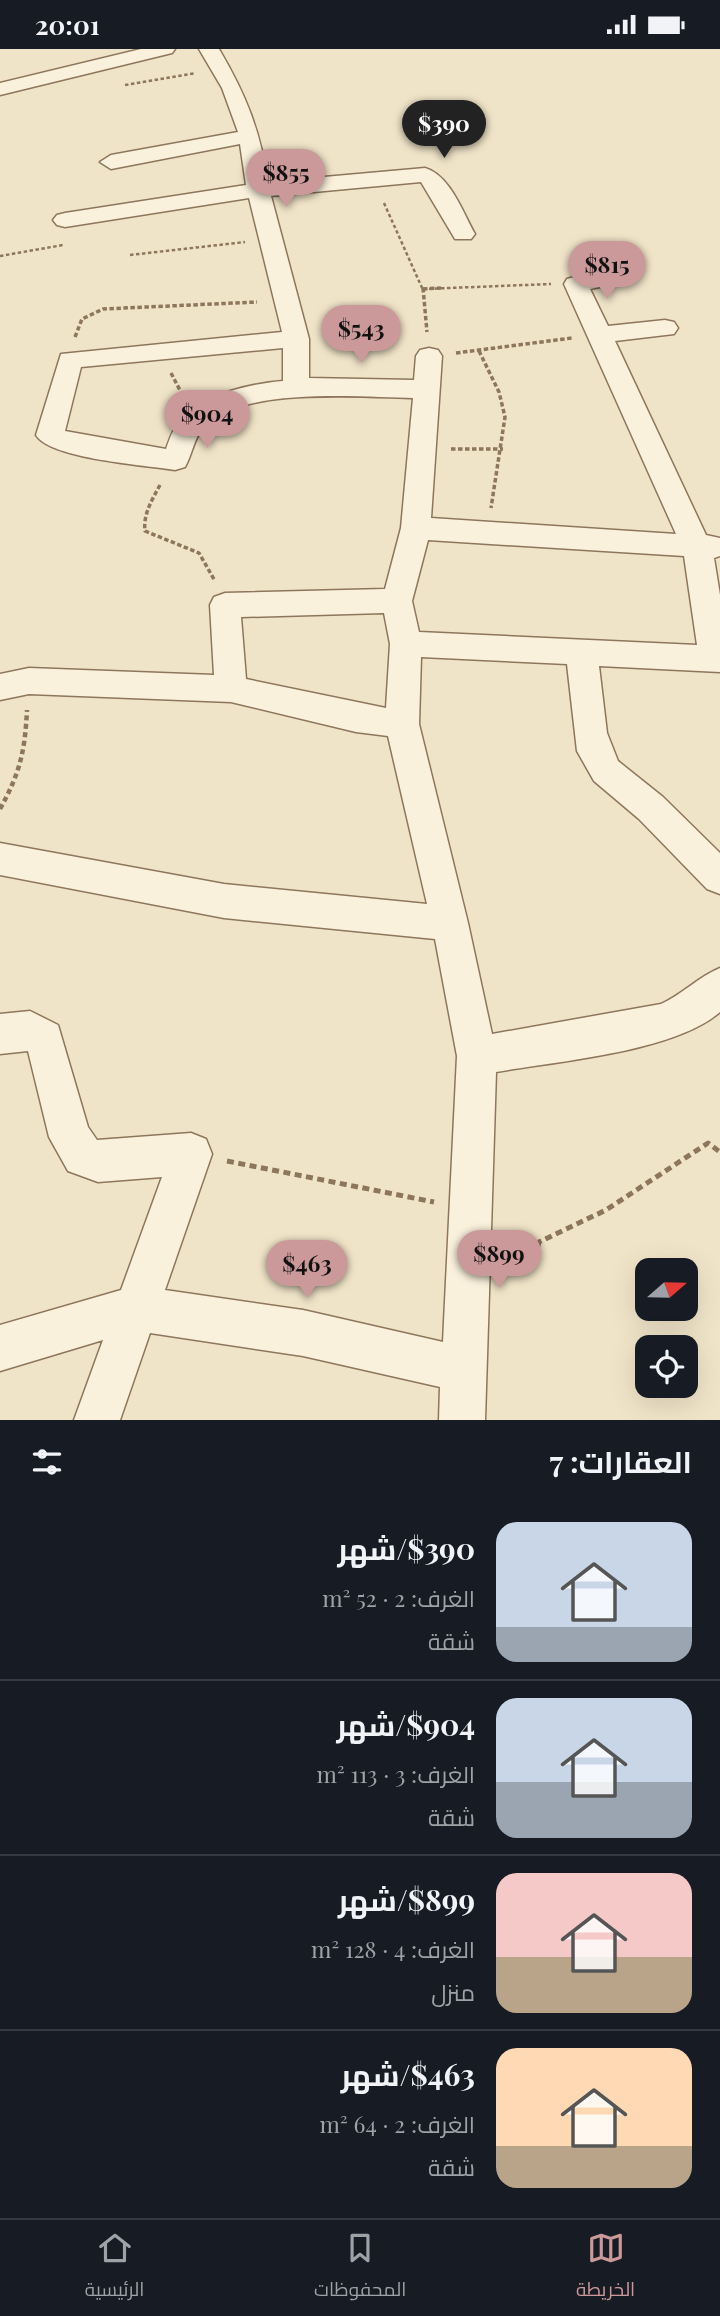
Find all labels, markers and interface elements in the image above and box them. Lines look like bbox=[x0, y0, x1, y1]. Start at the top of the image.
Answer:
text: 20:01 bbox=[35, 7, 100, 42]
pin: $390 bbox=[403, 101, 485, 160]
text: $390 bbox=[418, 107, 470, 138]
pin: $855 bbox=[245, 149, 327, 209]
text: $855 bbox=[262, 156, 310, 187]
pin: $815 bbox=[566, 241, 648, 301]
text: $815 bbox=[584, 248, 630, 279]
pin: $543 bbox=[320, 305, 402, 365]
text: $543 bbox=[338, 312, 384, 343]
pin: $904 bbox=[166, 391, 248, 450]
text: $904 bbox=[181, 397, 233, 428]
pin: $899 bbox=[458, 1231, 540, 1290]
text: $899 bbox=[473, 1237, 525, 1268]
pin: $463 bbox=[266, 1241, 348, 1300]
text: $463 bbox=[282, 1247, 332, 1278]
north arrow bbox=[635, 1258, 698, 1321]
map controls bbox=[635, 1258, 698, 1398]
button: locate bbox=[635, 1335, 698, 1398]
text: العقارات: 7 bbox=[549, 1441, 692, 1481]
icon: filters bbox=[28, 1443, 66, 1481]
text: $390/شهر bbox=[338, 1528, 475, 1568]
icon: home bbox=[552, 1550, 636, 1634]
text: الغرف: 2 · 52 m² bbox=[322, 1582, 475, 1613]
text: شقة bbox=[428, 1625, 475, 1656]
text: $904/شهر bbox=[337, 1704, 475, 1744]
icon: home bbox=[552, 1726, 636, 1810]
text: الغرف: 3 · 113 m² bbox=[316, 1758, 475, 1789]
text: شقة bbox=[428, 1801, 475, 1832]
text: $899/شهر bbox=[338, 1879, 475, 1919]
icon: home bbox=[552, 1901, 636, 1985]
text: الغرف: 4 · 128 m² bbox=[311, 1933, 475, 1964]
text: منزل bbox=[431, 1976, 475, 2007]
text: $463/شهر bbox=[341, 2054, 475, 2094]
icon: home bbox=[552, 2076, 636, 2160]
text: الغرف: 2 · 64 m² bbox=[320, 2108, 475, 2139]
text: شقة bbox=[428, 2151, 475, 2182]
tab: الرئيسية bbox=[85, 2229, 144, 2307]
tab: المحفوظات bbox=[314, 2229, 406, 2307]
tab: الخريطة bbox=[576, 2229, 635, 2307]

